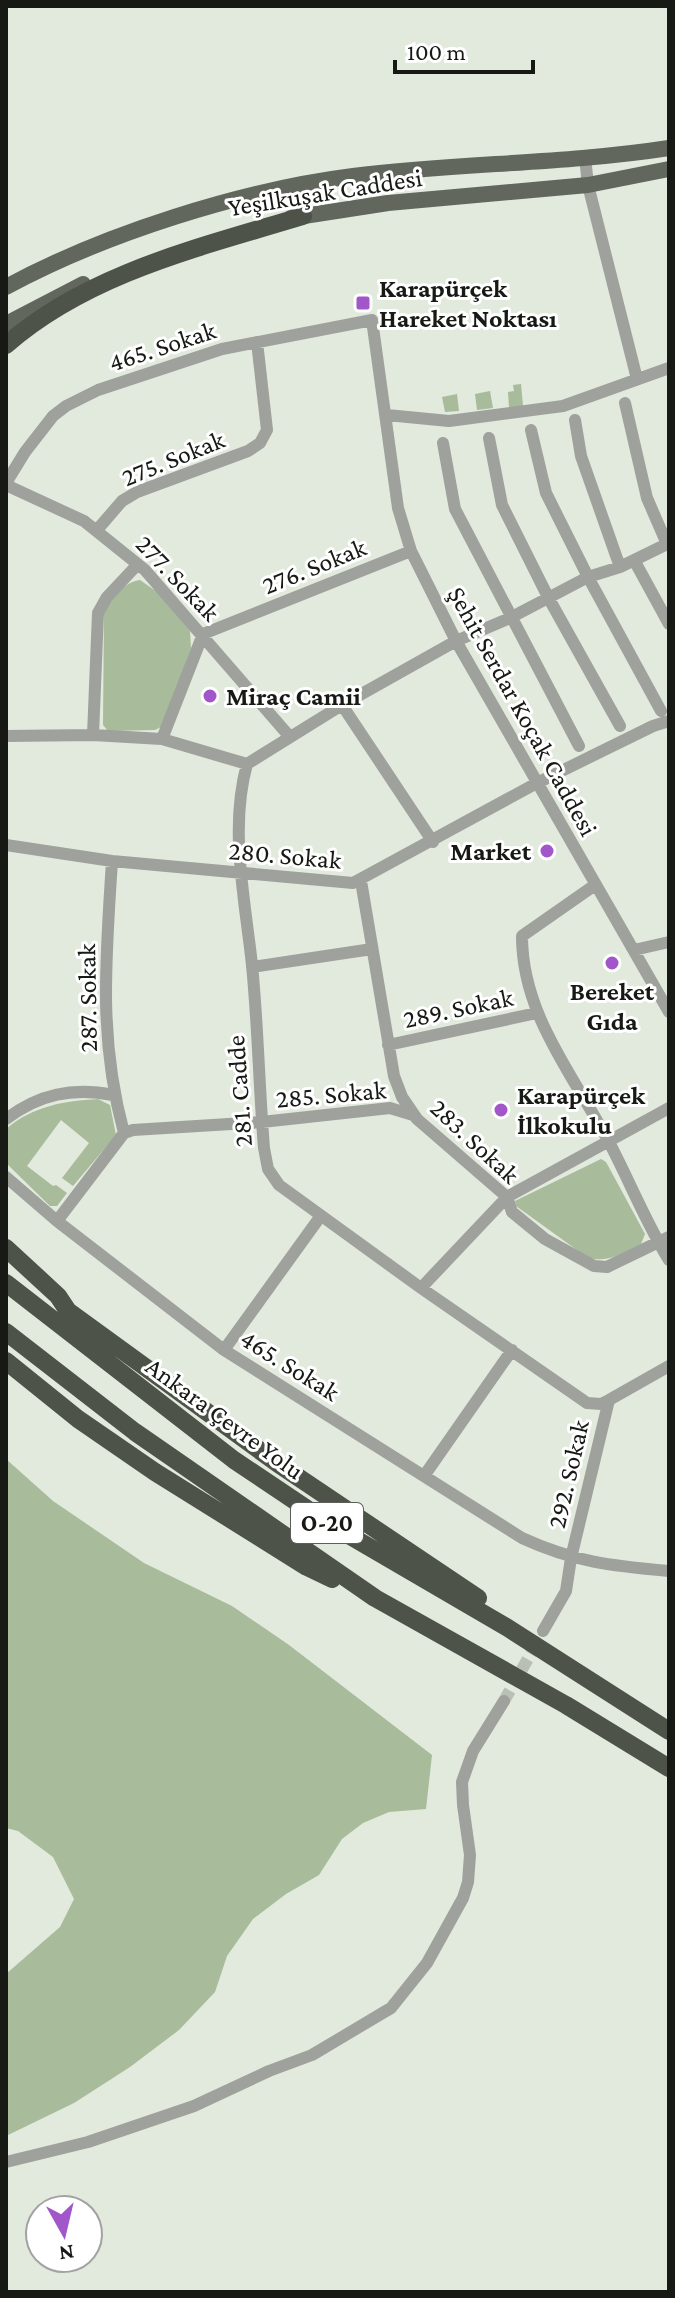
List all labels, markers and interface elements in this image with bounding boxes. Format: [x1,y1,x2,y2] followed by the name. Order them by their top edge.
[395,24,533,74] scale bar
[407,38,466,65] text: 100 m
[226,163,424,222] street label: Yeşilkuşak Caddesi
[379,274,557,333] place label: Karapürçek Hareket Noktası
[354,294,372,312] marker: Karapürçek Hareket Noktası
[105,315,220,377] street label: 465. Sokak
[118,425,229,492] street label: 275. Sokak
[130,530,226,627] street label: 277. Sokak
[258,532,371,600] street label: 276. Sokak
[442,581,603,841] street label: Şehit Serdar Koçak Caddesi
[226,682,361,711] place label: Miraç Camii
[201,687,219,705] marker: Miraç Camii
[227,836,343,875] street label: 280. Sokak
[450,837,532,866] place label: Market
[538,842,556,860] marker: Market
[72,943,103,1053] street label: 287. Sokak
[603,954,621,972] marker: Bereket Gıda
[570,977,655,1036] place label: Bereket Gıda
[401,983,516,1034] street label: 289. Sokak
[221,1034,258,1148] street label: 281. Cadde
[275,1075,388,1114] street label: 285. Sokak
[517,1081,646,1140] place label: Karapürçek İlkokulu
[424,1093,525,1190] street label: 283. Sokak
[492,1101,510,1119] marker: Karapürçek İlkokulu
[235,1324,345,1407] street label: 465. Sokak
[140,1351,309,1485] street label: Ankara Çevre Yolu
[542,1417,595,1531] street label: 292. Sokak
[291,1503,363,1543] road number: O-20
[24,2194,104,2274] north arrow
[58,2240,76,2267] text: N

